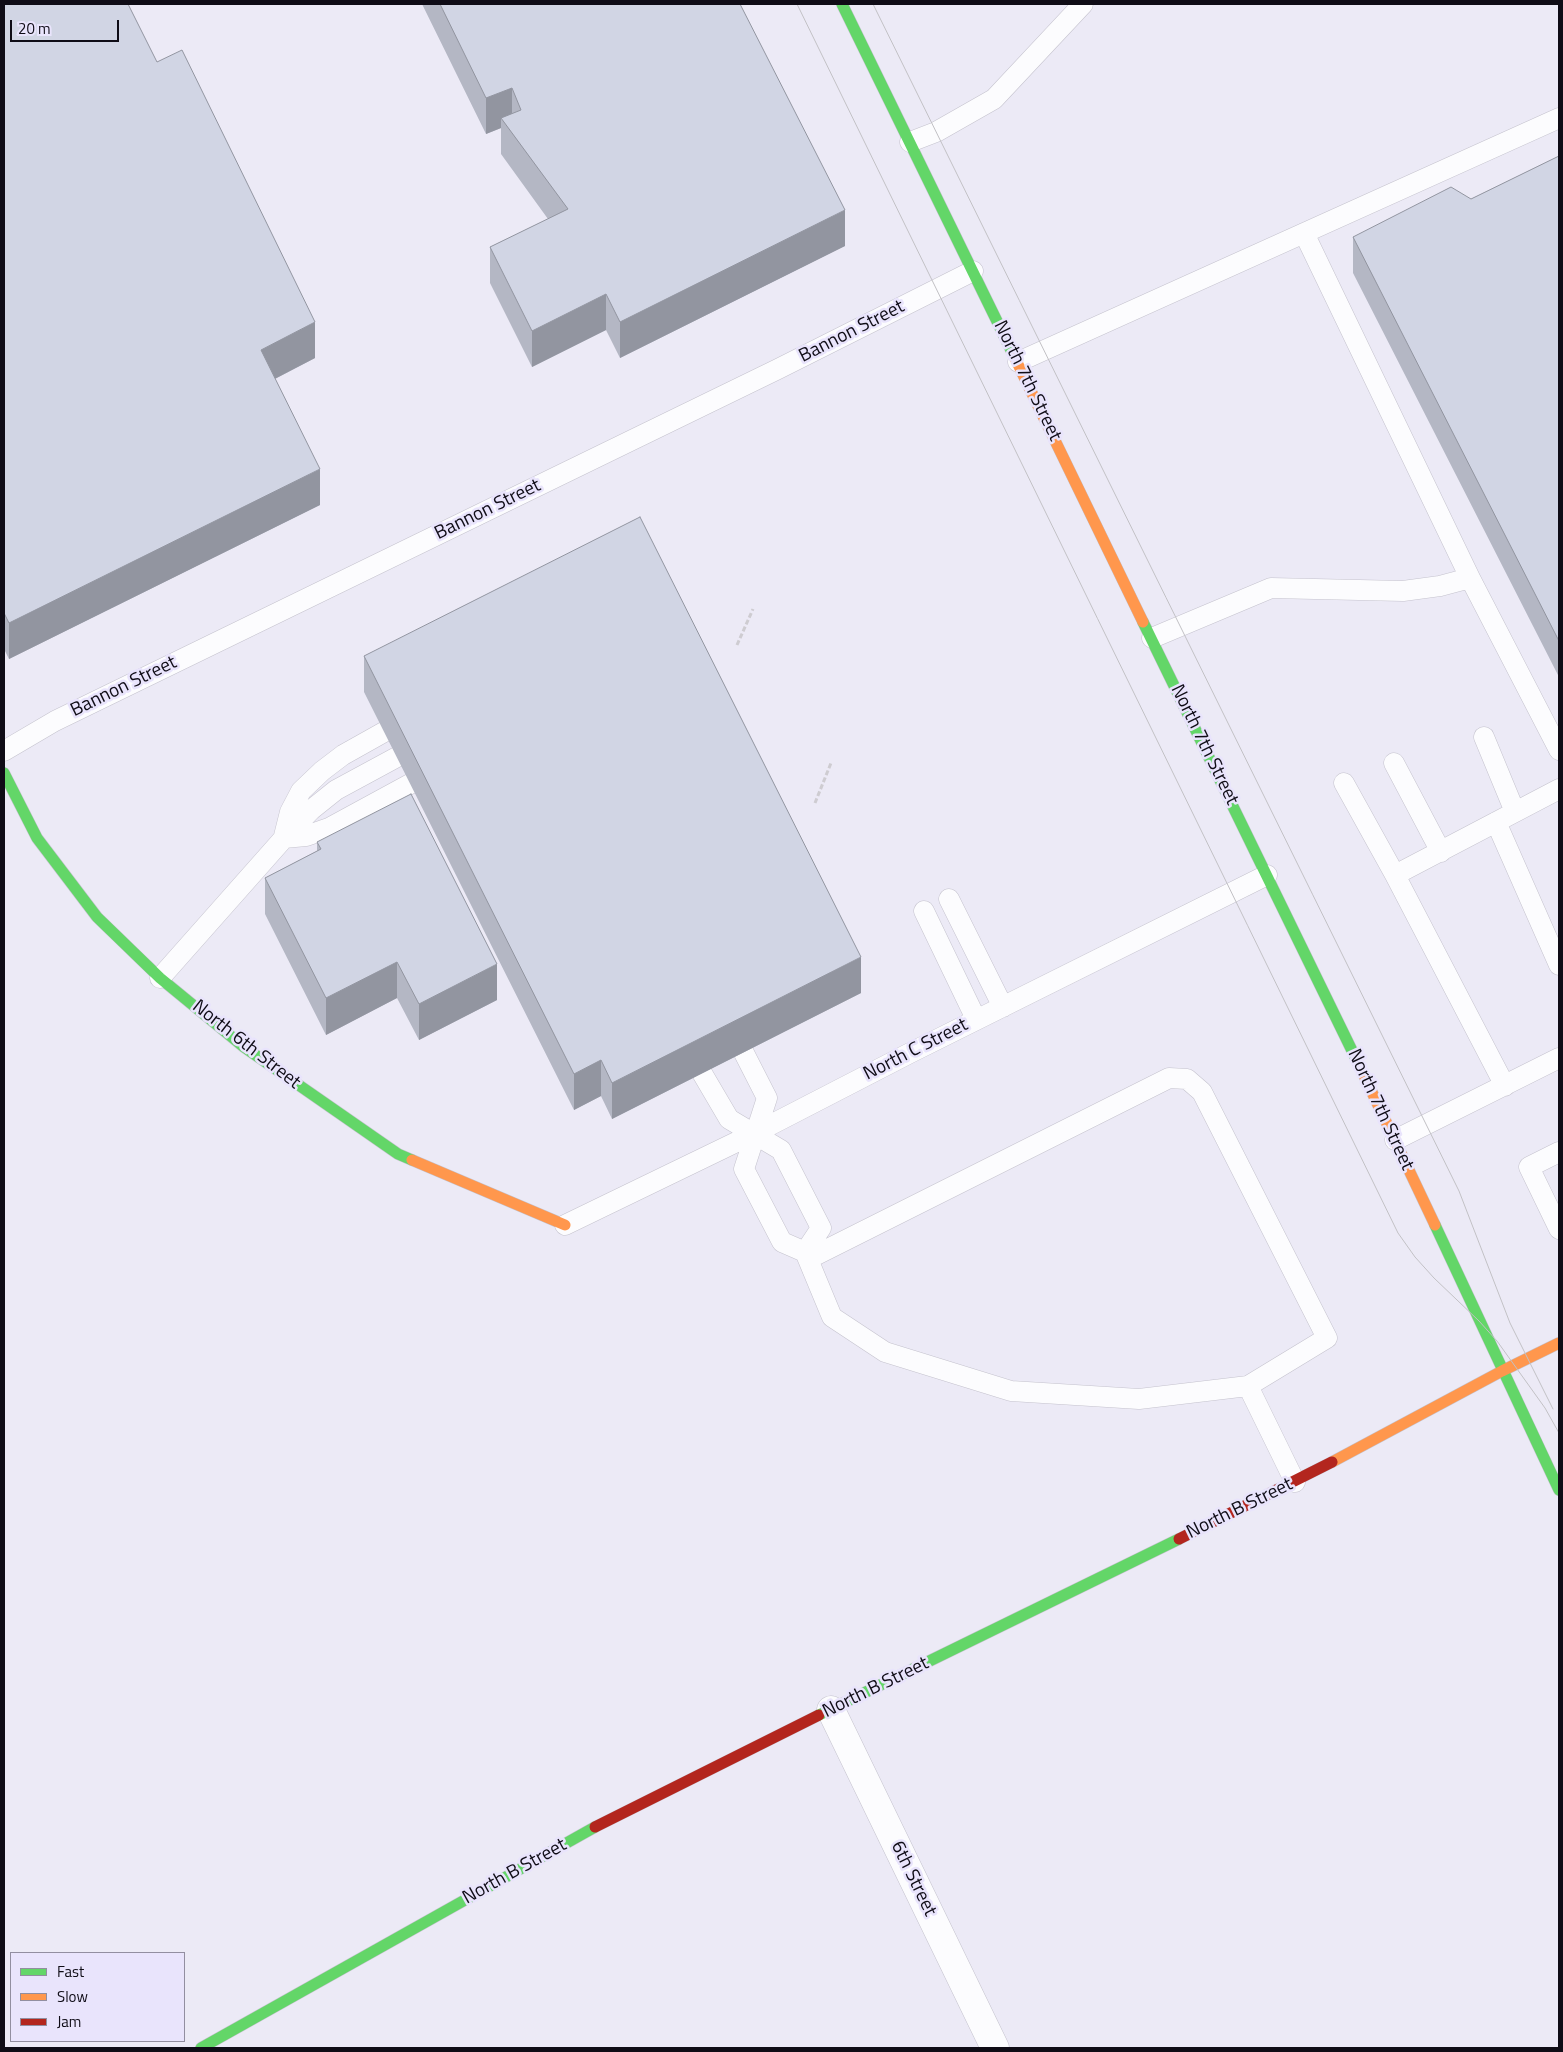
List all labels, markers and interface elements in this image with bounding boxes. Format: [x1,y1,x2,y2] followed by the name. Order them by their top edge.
[12,10,121,42] scale bar
[18,17,51,40] text: 20 m
[796,296,908,368] street label: Bannon Street
[988,317,1066,445] street label: North 7th Street
[431,475,545,545] street label: Bannon Street
[67,652,181,722] street label: Bannon Street
[1165,681,1243,809] street label: North 7th Street
[187,996,305,1094] street label: North 6th Street
[860,1014,972,1086] street label: North C Street
[1342,1046,1418,1174] street label: North 7th Street
[1183,1473,1297,1545] street label: North B Street
[819,1652,933,1724] street label: North B Street
[459,1834,571,1910] street label: North B Street
[885,1838,941,1920] street label: 6th Street
[10,1952,185,2042] legend
[57,1960,84,1983] text: Fast
[57,1985,88,2008] text: Slow
[57,2010,81,2033] text: Jam

